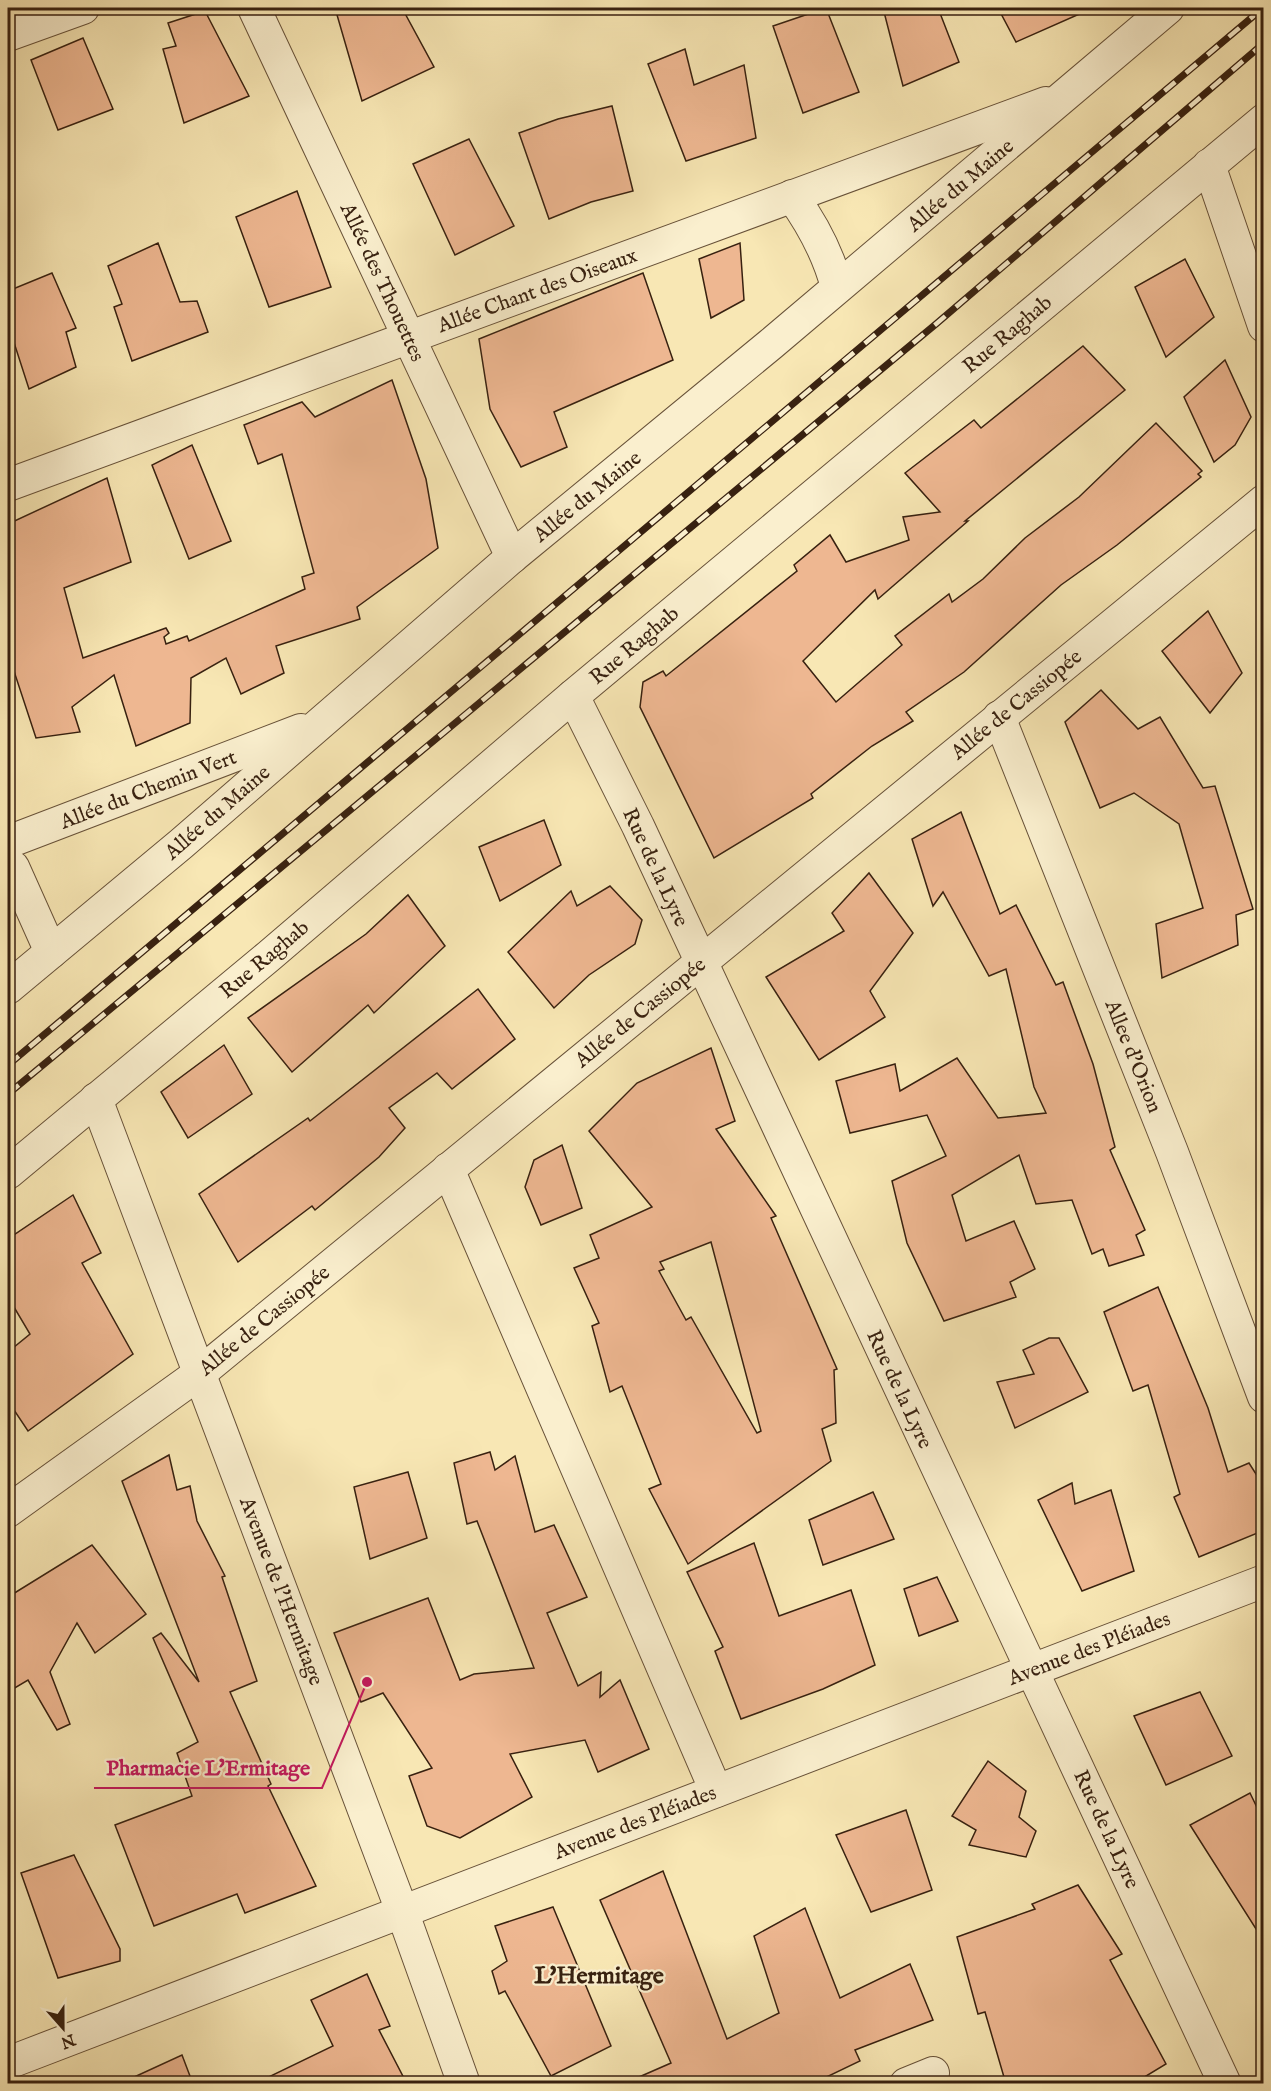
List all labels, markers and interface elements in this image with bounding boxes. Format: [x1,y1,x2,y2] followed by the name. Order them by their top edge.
[901,133,1020,239] street label: Allée du Maine
[333,198,430,366] street label: Allée des Thouettes
[433,243,641,340] street label: Allée Chant des Oiseaux
[958,290,1058,380] street label: Rue Raghab
[528,445,648,550] street label: Allée du Maine
[585,601,685,691] street label: Rue Raghab
[945,644,1088,767] street label: Allée de Cassiopée
[56,744,241,837] street label: Allée du Chemin Vert
[159,760,277,867] street label: Allée du Maine
[615,804,694,932] street label: Rue de la Lyre
[215,915,315,1005] street label: Rue Raghab
[569,952,712,1075] street label: Allée de Cassiopée
[1097,995,1168,1117] street label: Allee d'Orion
[193,1260,336,1383] street label: Allée de Cassiopée
[859,1326,938,1454] street label: Rue de la Lyre
[232,1492,329,1690] street label: Avenue de l'Hermitage
[1004,1606,1175,1693] street label: Avenue des Pléiades
[94,1748,322,1788] callout: Pharmacie L'Ermitage
[106,1755,310,1783] text: Pharmacie L'Ermitage
[1066,1766,1145,1894] street label: Rue de la Lyre
[550,1780,721,1867] street label: Avenue des Pléiades
[534,1961,664,1992] district label: L'Hermitage
[33,1998,93,2058] north arrow
[57,2028,79,2052] text: N

